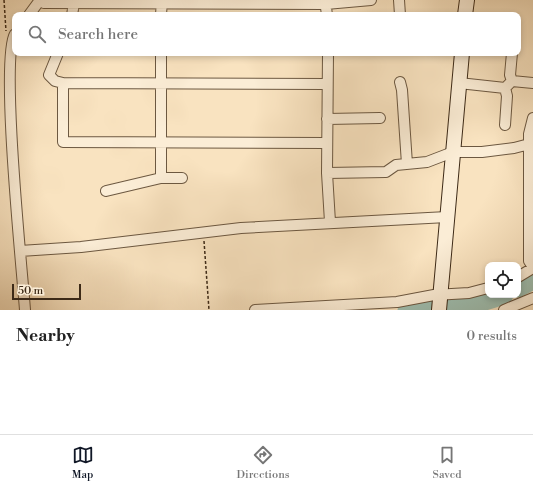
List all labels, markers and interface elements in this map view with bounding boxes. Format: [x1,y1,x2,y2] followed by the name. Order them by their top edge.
[12,12,521,56] search box
[26,23,48,45] icon: search
[58,25,138,44] text: Search here
[485,262,521,298] map controls
[485,262,521,298] button: locate
[12,282,81,301] scale bar
[18,284,43,298] text: 50 m
[16,325,75,347] text: Nearby
[466,328,517,344] text: 0 results
[72,444,94,482] tab: Map
[237,444,290,482] tab: Directions
[433,444,461,482] tab: Saved

